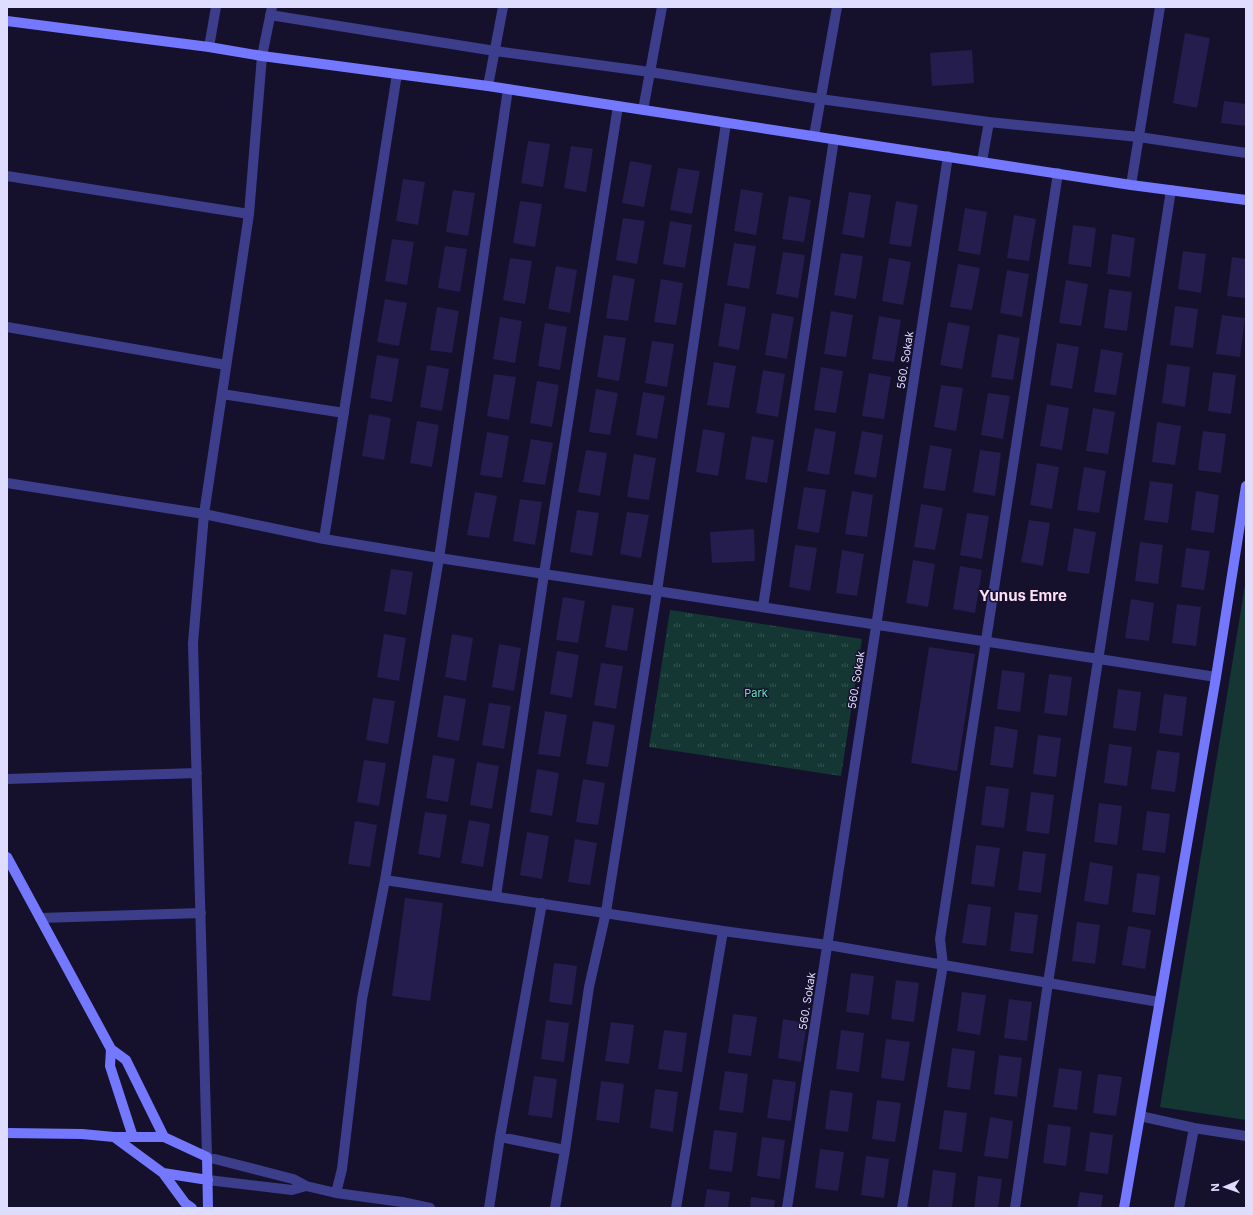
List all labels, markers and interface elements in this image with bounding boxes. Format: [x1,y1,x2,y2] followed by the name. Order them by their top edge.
[894,330,916,390] street label: 560. Sokak
[979,586,1067,605] district label: Yunus Emre
[845,650,867,710] street label: 560. Sokak
[744,686,768,700] park label: Park
[796,971,818,1031] street label: 560. Sokak
[1205,1167,1245,1207] north arrow
[1208,1183,1222,1192] text: N

